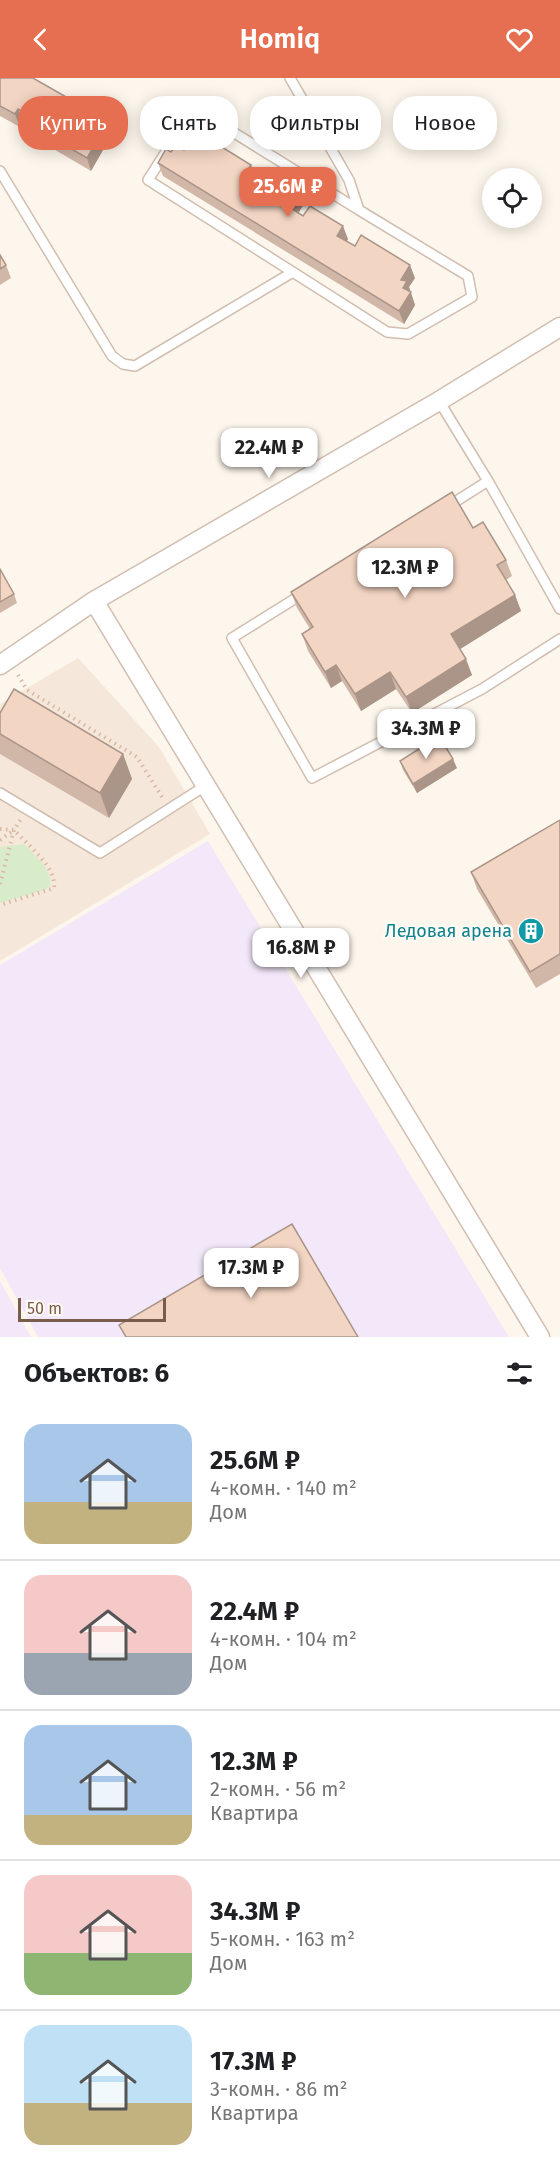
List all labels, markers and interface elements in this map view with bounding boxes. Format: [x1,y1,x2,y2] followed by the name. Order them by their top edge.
[24,23,57,56] icon: back
[240,23,320,55] text: Homiq
[503,23,536,56] icon: heart
[18,96,128,150] chip: Купить
[140,96,238,150] chip: Снять
[250,96,381,150] chip: Фильтры
[393,96,497,150] chip: Новое
[233,167,343,218] pin: 25.6M ₽
[482,168,542,228] map controls
[482,168,542,228] button: locate
[253,174,323,198] text: 25.6M ₽
[214,428,324,479] pin: 22.4M ₽
[235,435,303,459] text: 22.4M ₽
[350,548,460,599] pin: 12.3M ₽
[371,555,439,579] text: 12.3M ₽
[371,709,481,760] pin: 34.3M ₽
[391,716,461,740] text: 34.3M ₽
[516,916,546,946] building icon: Ледовая арена
[385,920,512,942] place label: Ледовая арена
[246,928,356,979] pin: 16.8M ₽
[266,935,336,959] text: 16.8M ₽
[196,1248,306,1299] pin: 17.3M ₽
[218,1255,284,1279] text: 17.3M ₽
[18,1295,166,1322] scale bar
[27,1299,62,1318] text: 50 m
[503,1357,536,1390] icon: filters
[24,1358,169,1389] text: Объектов: 6
[210,1445,300,1476] text: 25.6M ₽
[72,1448,144,1520] icon: home
[210,1476,357,1500] text: 4-комн. · 140 m²
[210,1500,247,1524] text: Дом
[210,1596,299,1627] text: 22.4M ₽
[72,1599,144,1671] icon: home
[210,1627,357,1651] text: 4-комн. · 104 m²
[210,1651,247,1675] text: Дом
[210,1746,298,1777] text: 12.3M ₽
[72,1749,144,1821] icon: home
[210,1777,346,1801] text: 2-комн. · 56 m²
[210,1801,299,1825] text: Квартира
[210,1896,300,1927] text: 34.3M ₽
[72,1899,144,1971] icon: home
[210,1927,355,1951] text: 5-комн. · 163 m²
[210,1951,247,1975] text: Дом
[210,2046,296,2077] text: 17.3M ₽
[72,2049,144,2121] icon: home
[210,2077,347,2101] text: 3-комн. · 86 m²
[210,2101,299,2125] text: Квартира

